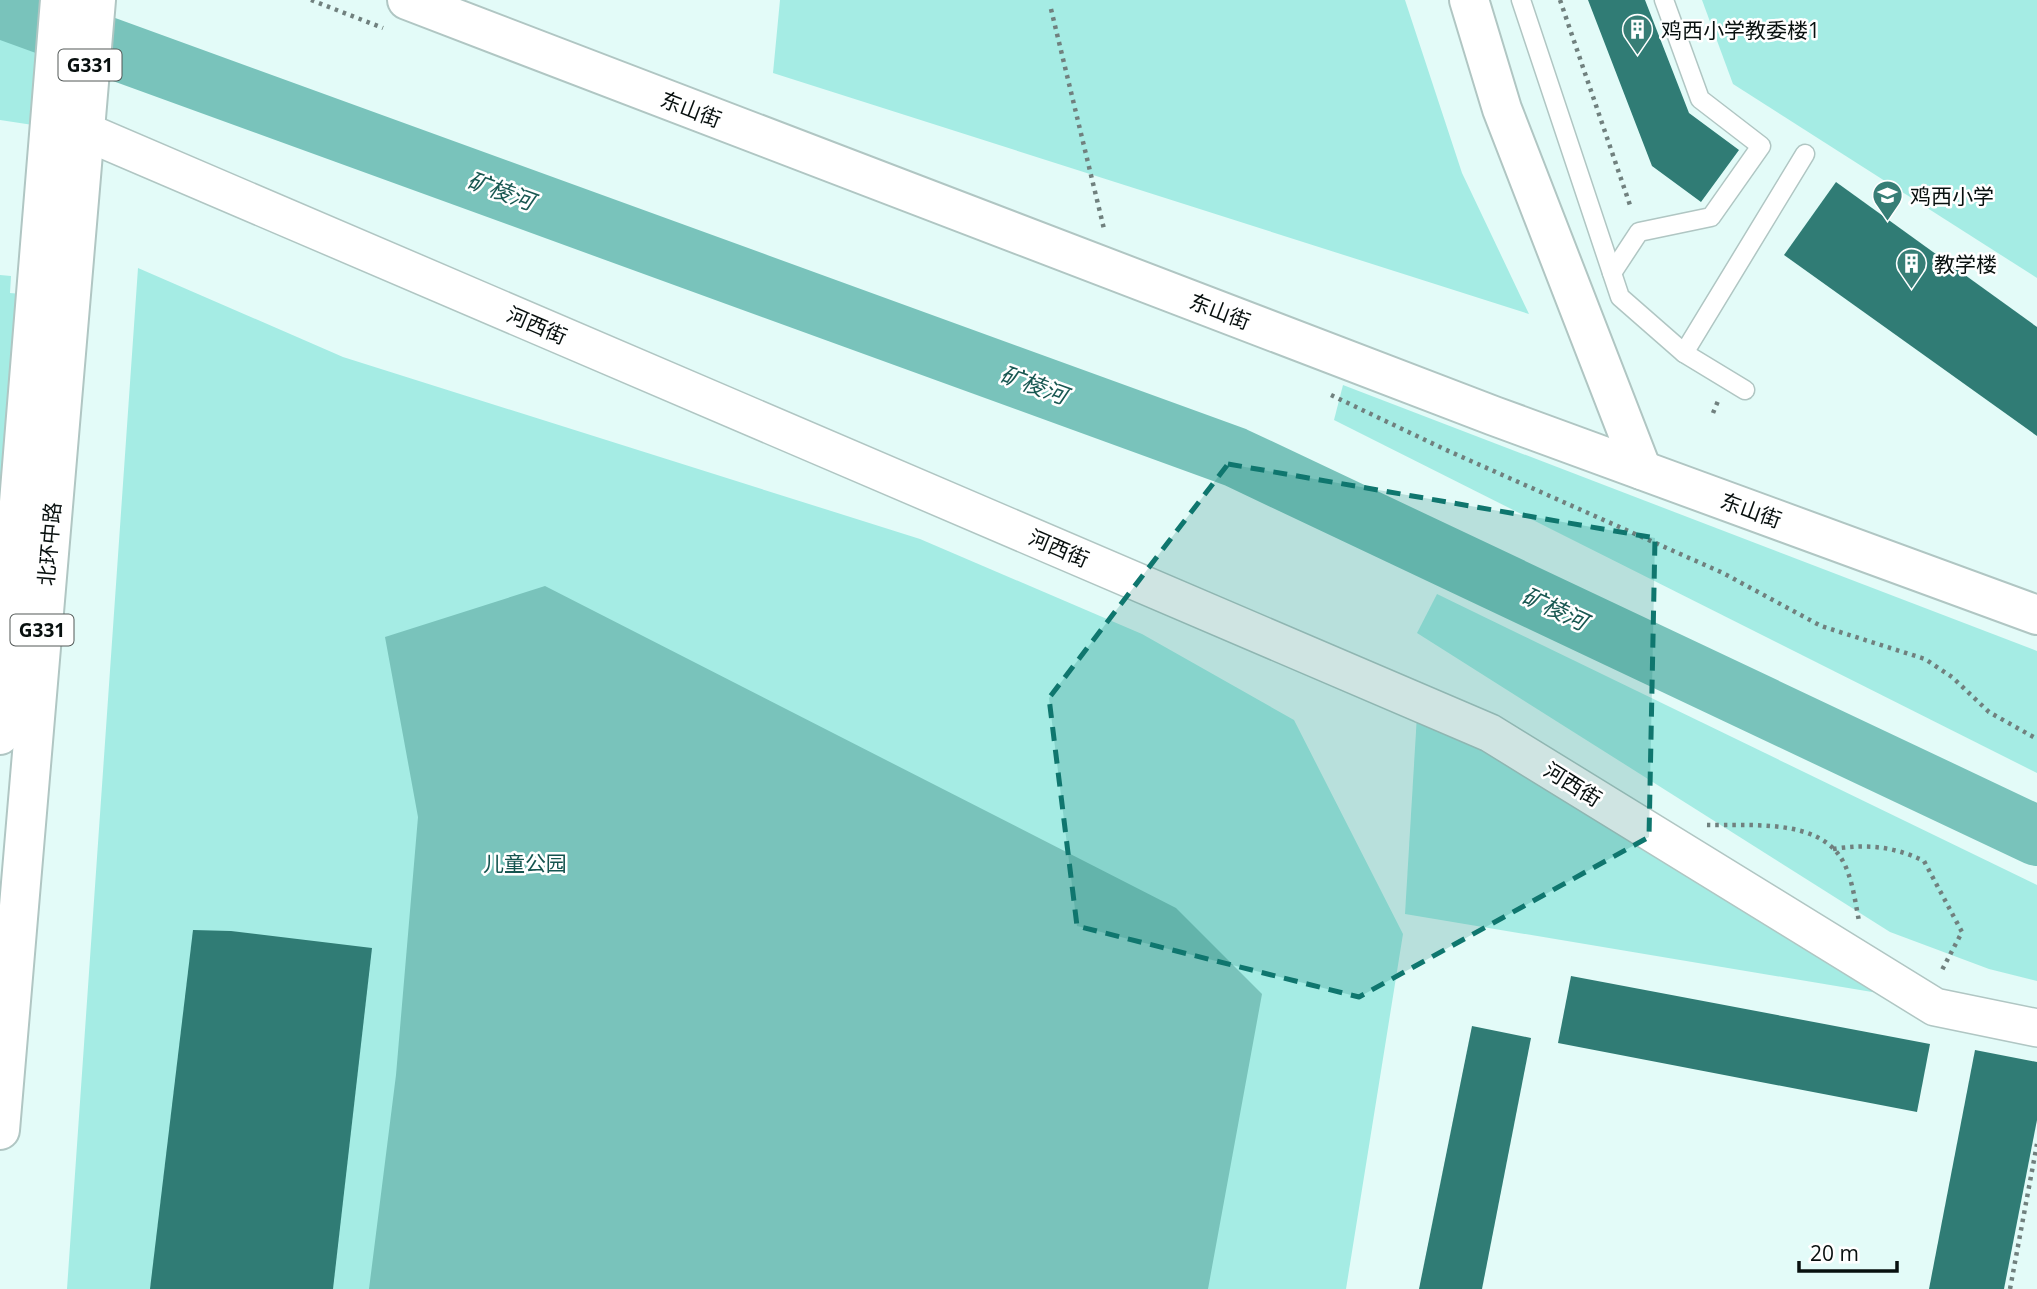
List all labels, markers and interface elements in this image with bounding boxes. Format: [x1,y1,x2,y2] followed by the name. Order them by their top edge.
[1621,13,1655,57] building icon: 鸡西小学教委楼1
[1661,16,1820,44] place label: 鸡西小学教委楼1
[58,50,122,80] road number: G331
[657,85,725,133] street label: 东山街
[463,163,543,218] water label: 矿棱河
[1870,179,1904,223] school or university icon: 鸡西小学
[1910,182,1994,210] place label: 鸡西小学
[1894,247,1928,291] building icon: 教学楼
[1934,250,1997,278] place label: 教学楼
[1186,287,1254,335] street label: 东山街
[503,300,571,350] street label: 河西街
[996,357,1076,412] water label: 矿棱河
[1717,486,1785,534] street label: 东山街
[31,501,67,587] street label: 北环中路
[1025,523,1093,573] street label: 河西街
[1517,579,1597,639] water label: 矿棱河
[10,614,74,646] road number: G331
[1539,755,1607,813] street label: 河西街
[483,849,567,877] park label: 儿童公园
[1799,1230,1897,1274] scale bar
[1810,1239,1859,1267] text: 20 m

